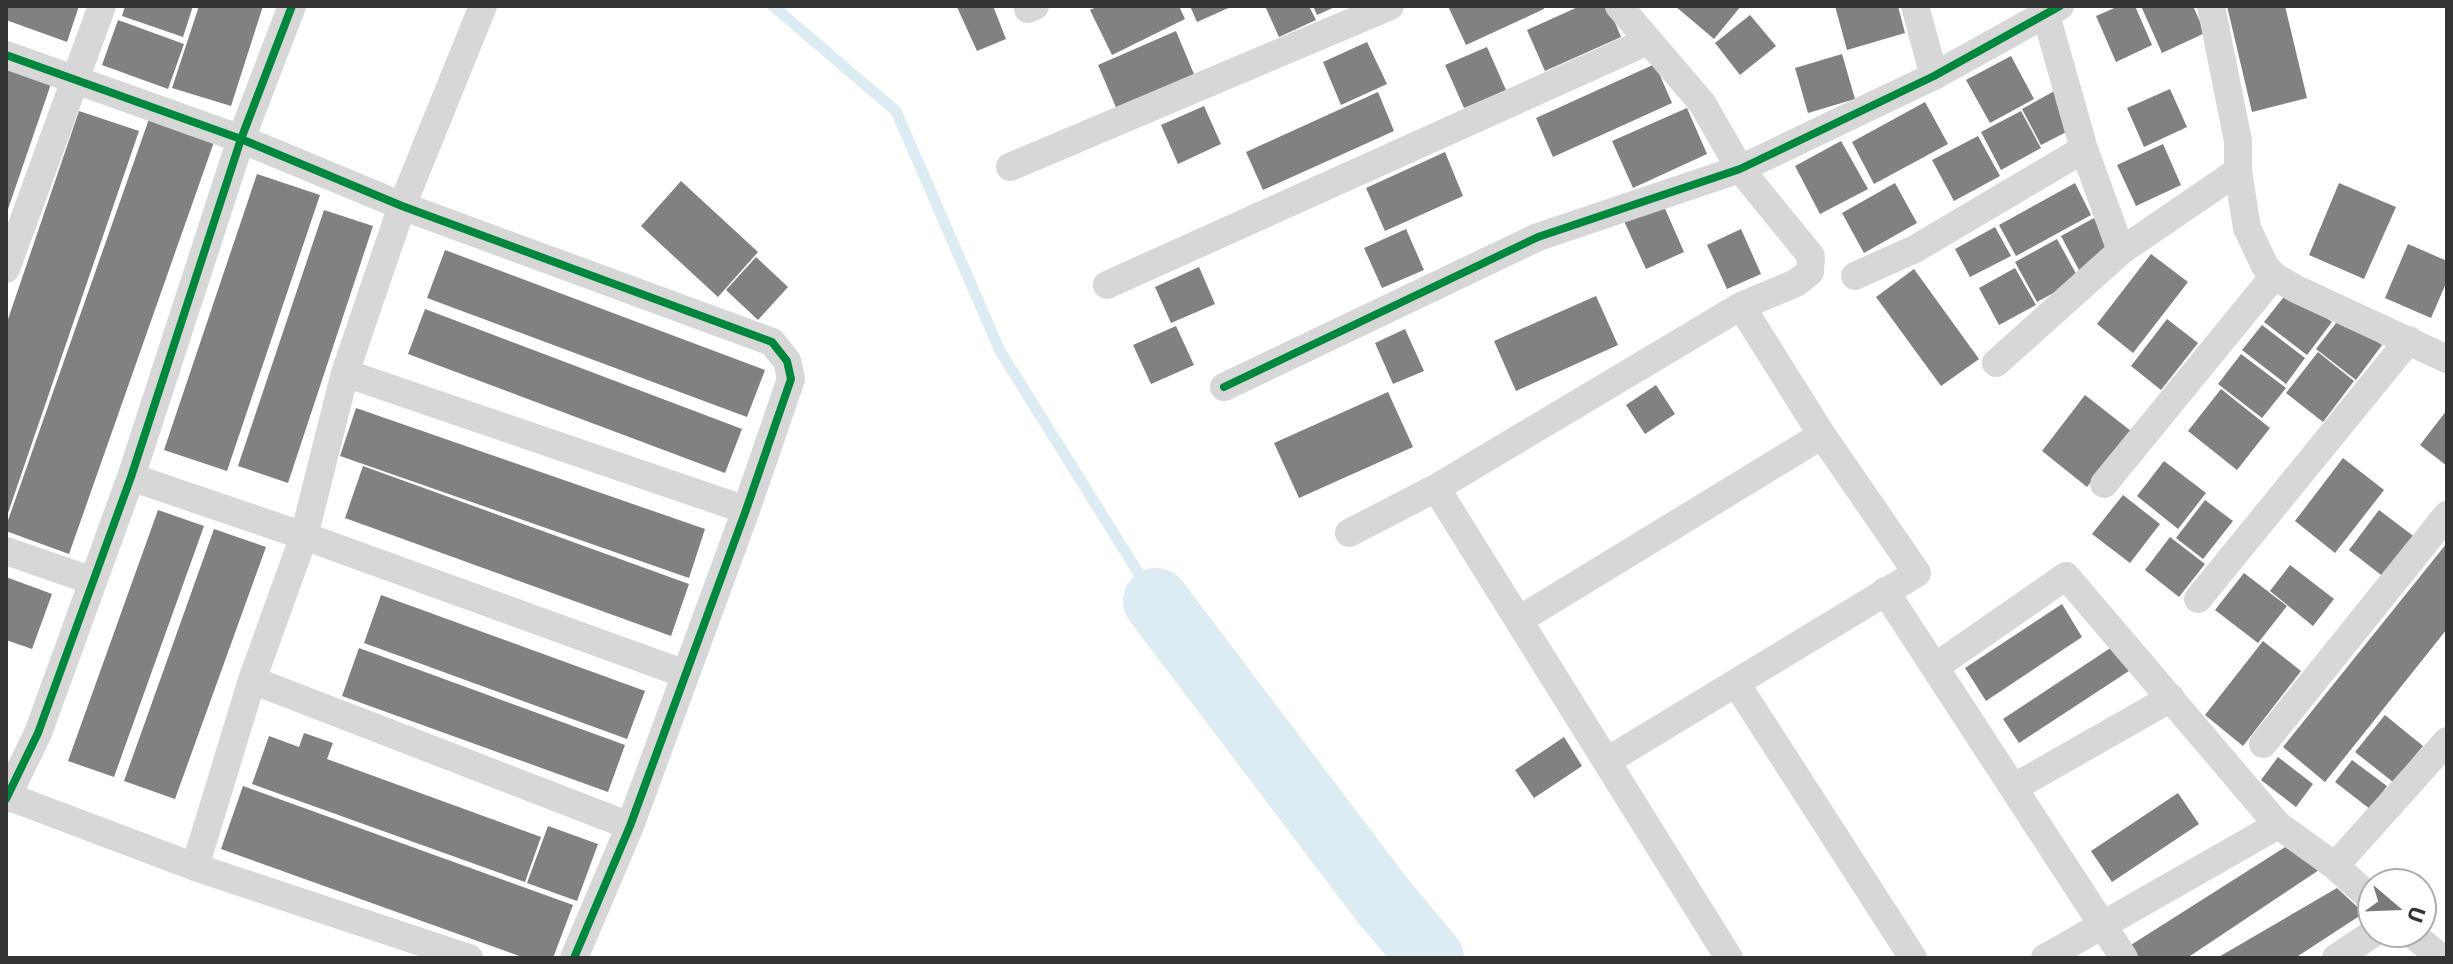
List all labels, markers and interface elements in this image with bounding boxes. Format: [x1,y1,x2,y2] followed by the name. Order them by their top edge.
[2357,868,2437,948] north arrow
[2403,904,2433,927] text: U

